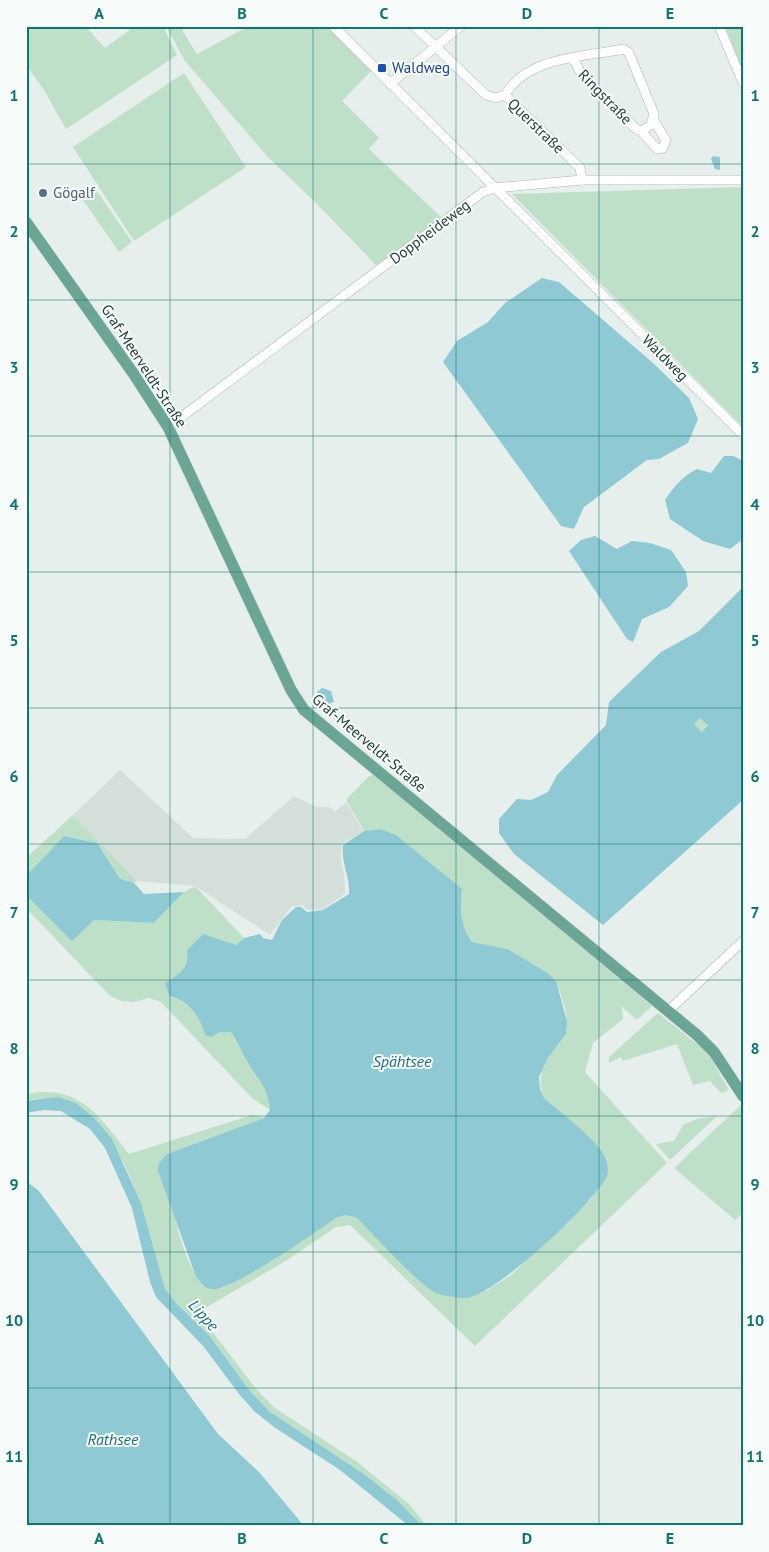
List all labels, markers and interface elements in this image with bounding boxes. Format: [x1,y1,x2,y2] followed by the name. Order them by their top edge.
[94,3,104,23] text: A
[237,3,247,23] text: B
[380,3,389,23] text: C
[522,3,532,23] text: D
[666,3,674,23] text: E
[392,58,450,77] place label: Waldweg
[376,62,388,74] marker: Waldweg
[574,65,636,128] street label: Ringstraße
[9,85,19,105] text: 1
[750,85,760,105] text: 1
[504,94,569,157] street label: Querstraße
[53,183,96,202] place label: Gögalf
[37,187,49,199] marker: Gögalf
[386,195,474,268] street label: Doppheideweg
[9,221,19,241] text: 2
[750,221,760,241] text: 2
[97,301,191,431] street label: Graf-Meerveldt-Straße
[638,330,693,385] street label: Waldweg
[9,357,19,377] text: 3
[750,357,760,377] text: 3
[9,494,19,514] text: 4
[750,494,760,514] text: 4
[9,630,19,650] text: 5
[750,630,760,650] text: 5
[308,689,430,796] street label: Graf-Meerveldt-Straße
[9,766,19,786] text: 6
[750,766,760,786] text: 6
[9,902,19,922] text: 7
[750,902,760,922] text: 7
[9,1038,19,1058] text: 8
[750,1038,760,1058] text: 8
[373,1051,432,1071] water label: Spähtsee
[9,1174,19,1194] text: 9
[750,1174,760,1194] text: 9
[185,1295,224,1335] water label: Lippe
[5,1310,23,1330] text: 10
[746,1310,764,1330] text: 10
[88,1429,139,1449] water label: Rathsee
[5,1446,23,1466] text: 11
[746,1446,764,1466] text: 11
[94,1528,104,1548] text: A
[237,1528,247,1548] text: B
[380,1528,389,1548] text: C
[522,1528,532,1548] text: D
[666,1528,674,1548] text: E

